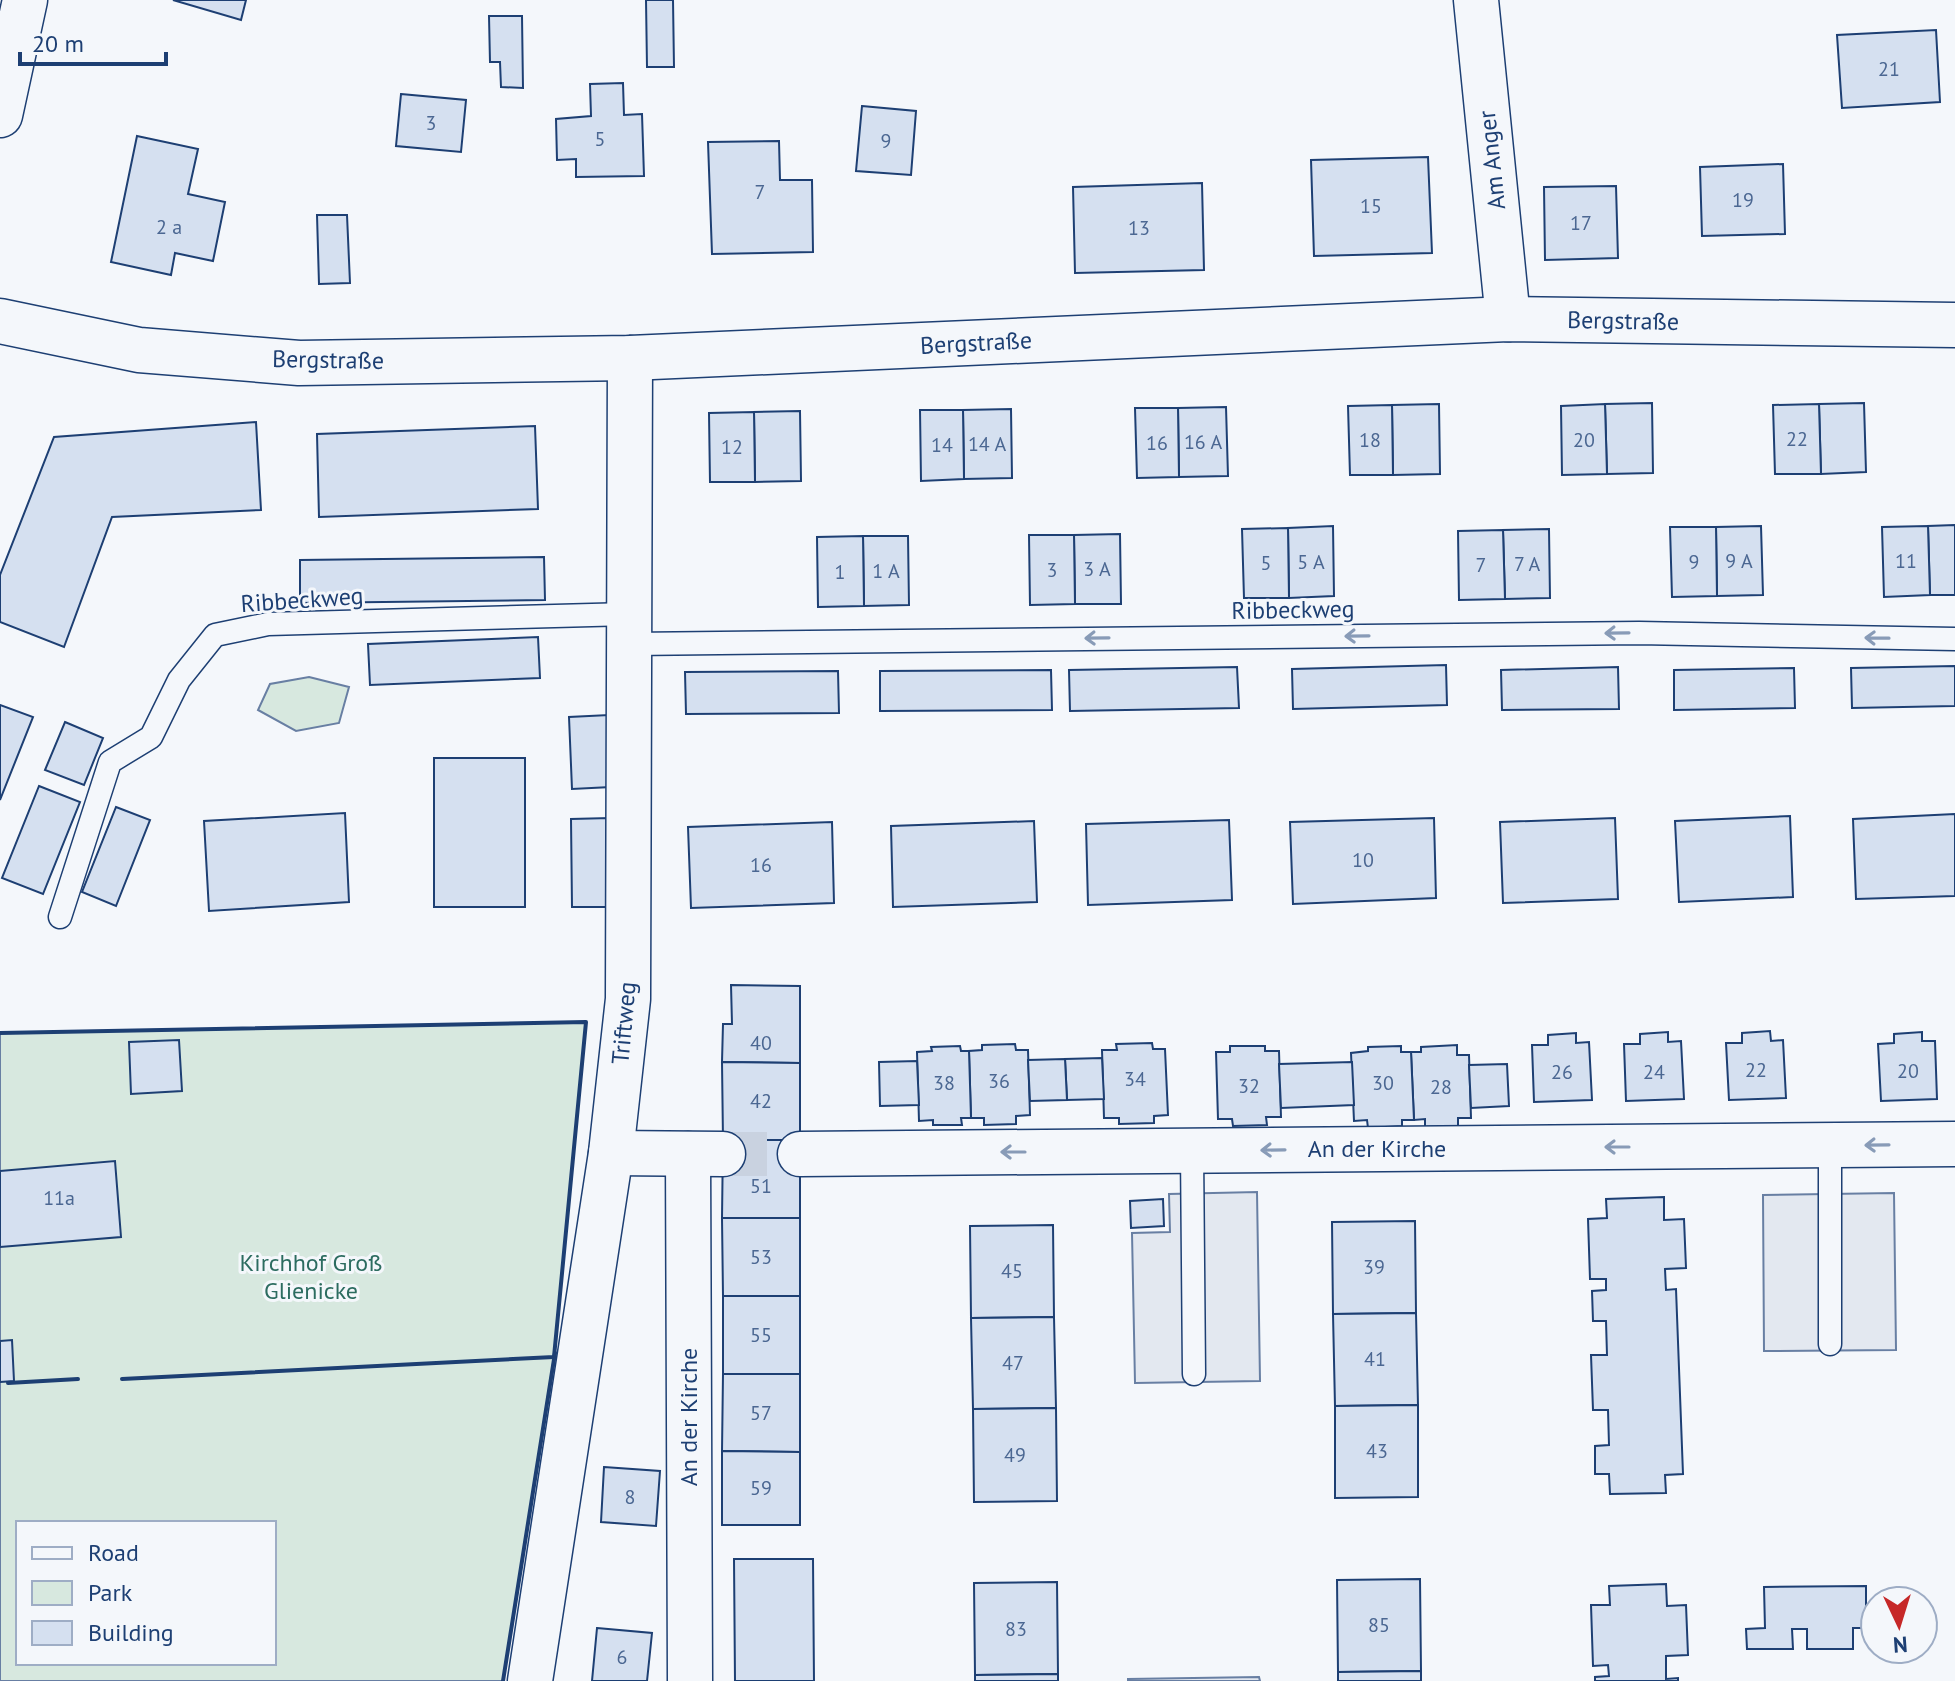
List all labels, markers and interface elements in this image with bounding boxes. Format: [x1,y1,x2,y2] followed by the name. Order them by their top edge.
[20,16,166,66] scale bar
[32,28,84,59] text: 20 m
[1878,56,1900,82] house number: 21
[1471,109,1512,211] street label: Am Anger
[426,110,436,136] house number: 3
[595,126,605,152] house number: 5
[881,128,891,154] house number: 9
[755,179,765,205] house number: 7
[1732,187,1754,213] house number: 19
[1360,193,1382,219] house number: 15
[1570,210,1592,236] house number: 17
[156,214,182,240] house number: 2 a
[1128,215,1150,241] house number: 13
[1567,304,1679,337] street label: Bergstraße
[919,324,1033,361] street label: Bergstraße
[272,343,384,376] street label: Bergstraße
[1786,426,1808,452] house number: 22
[1359,427,1381,453] house number: 18
[1573,427,1595,453] house number: 20
[1184,429,1222,455] house number: 16 A
[1146,430,1168,456] house number: 16
[968,431,1006,457] house number: 14 A
[931,432,953,458] house number: 14
[721,434,743,460] house number: 12
[1725,548,1753,574] house number: 9 A
[1895,548,1917,574] house number: 11
[1297,549,1325,575] house number: 5 A
[1689,549,1699,575] house number: 9
[1261,550,1271,576] house number: 5
[1514,551,1540,577] house number: 7 A
[1476,552,1486,578] house number: 7
[1083,556,1111,582] house number: 3 A
[1047,557,1057,583] house number: 3
[872,558,900,584] house number: 1 A
[835,559,845,585] house number: 1
[239,580,364,619] street label: Ribbeckweg
[1231,593,1355,626] street label: Ribbeckweg
[1604,625,1631,641] one-way arrow
[1344,628,1371,644] one-way arrow
[1864,630,1891,646] one-way arrow
[1084,631,1111,646] one-way arrow
[1352,847,1374,873] house number: 10
[750,852,772,878] house number: 16
[604,980,643,1066] street label: Triftweg
[750,1030,772,1056] house number: 40
[1745,1057,1767,1083] house number: 22
[1897,1058,1919,1084] house number: 20
[1551,1059,1573,1085] house number: 26
[1643,1059,1665,1085] house number: 24
[1124,1066,1146,1092] house number: 34
[988,1068,1010,1094] house number: 36
[933,1070,955,1096] house number: 38
[1372,1070,1394,1096] house number: 30
[1238,1073,1260,1099] house number: 32
[1430,1074,1452,1100] house number: 28
[750,1088,772,1114] house number: 42
[1308,1133,1446,1164] street label: An der Kirche
[1864,1137,1891,1153] one-way arrow
[1604,1139,1631,1155] one-way arrow
[1260,1142,1287,1157] one-way arrow
[1000,1144,1027,1160] one-way arrow
[750,1173,772,1199] house number: 51
[43,1185,75,1211] house number: 11a
[750,1244,772,1270] house number: 53
[240,1247,382,1306] park label: Kirchhof Groß Glienicke
[1363,1254,1385,1280] house number: 39
[1001,1258,1023,1284] house number: 45
[750,1322,772,1348] house number: 55
[1364,1346,1386,1372] house number: 41
[673,1348,704,1486] street label: An der Kirche
[1002,1350,1024,1376] house number: 47
[750,1400,772,1426] house number: 57
[1366,1438,1388,1464] house number: 43
[1004,1442,1026,1468] house number: 49
[750,1475,772,1501] house number: 59
[625,1484,635,1510] house number: 8
[16,1521,276,1665] legend
[88,1537,139,1568] text: Road
[88,1577,133,1608] text: Park
[1859,1585,1939,1665] north arrow
[1368,1612,1390,1638] house number: 85
[1005,1616,1027,1642] house number: 83
[88,1617,174,1648] text: Building
[1892,1630,1909,1659] text: N
[617,1644,627,1670] house number: 6

